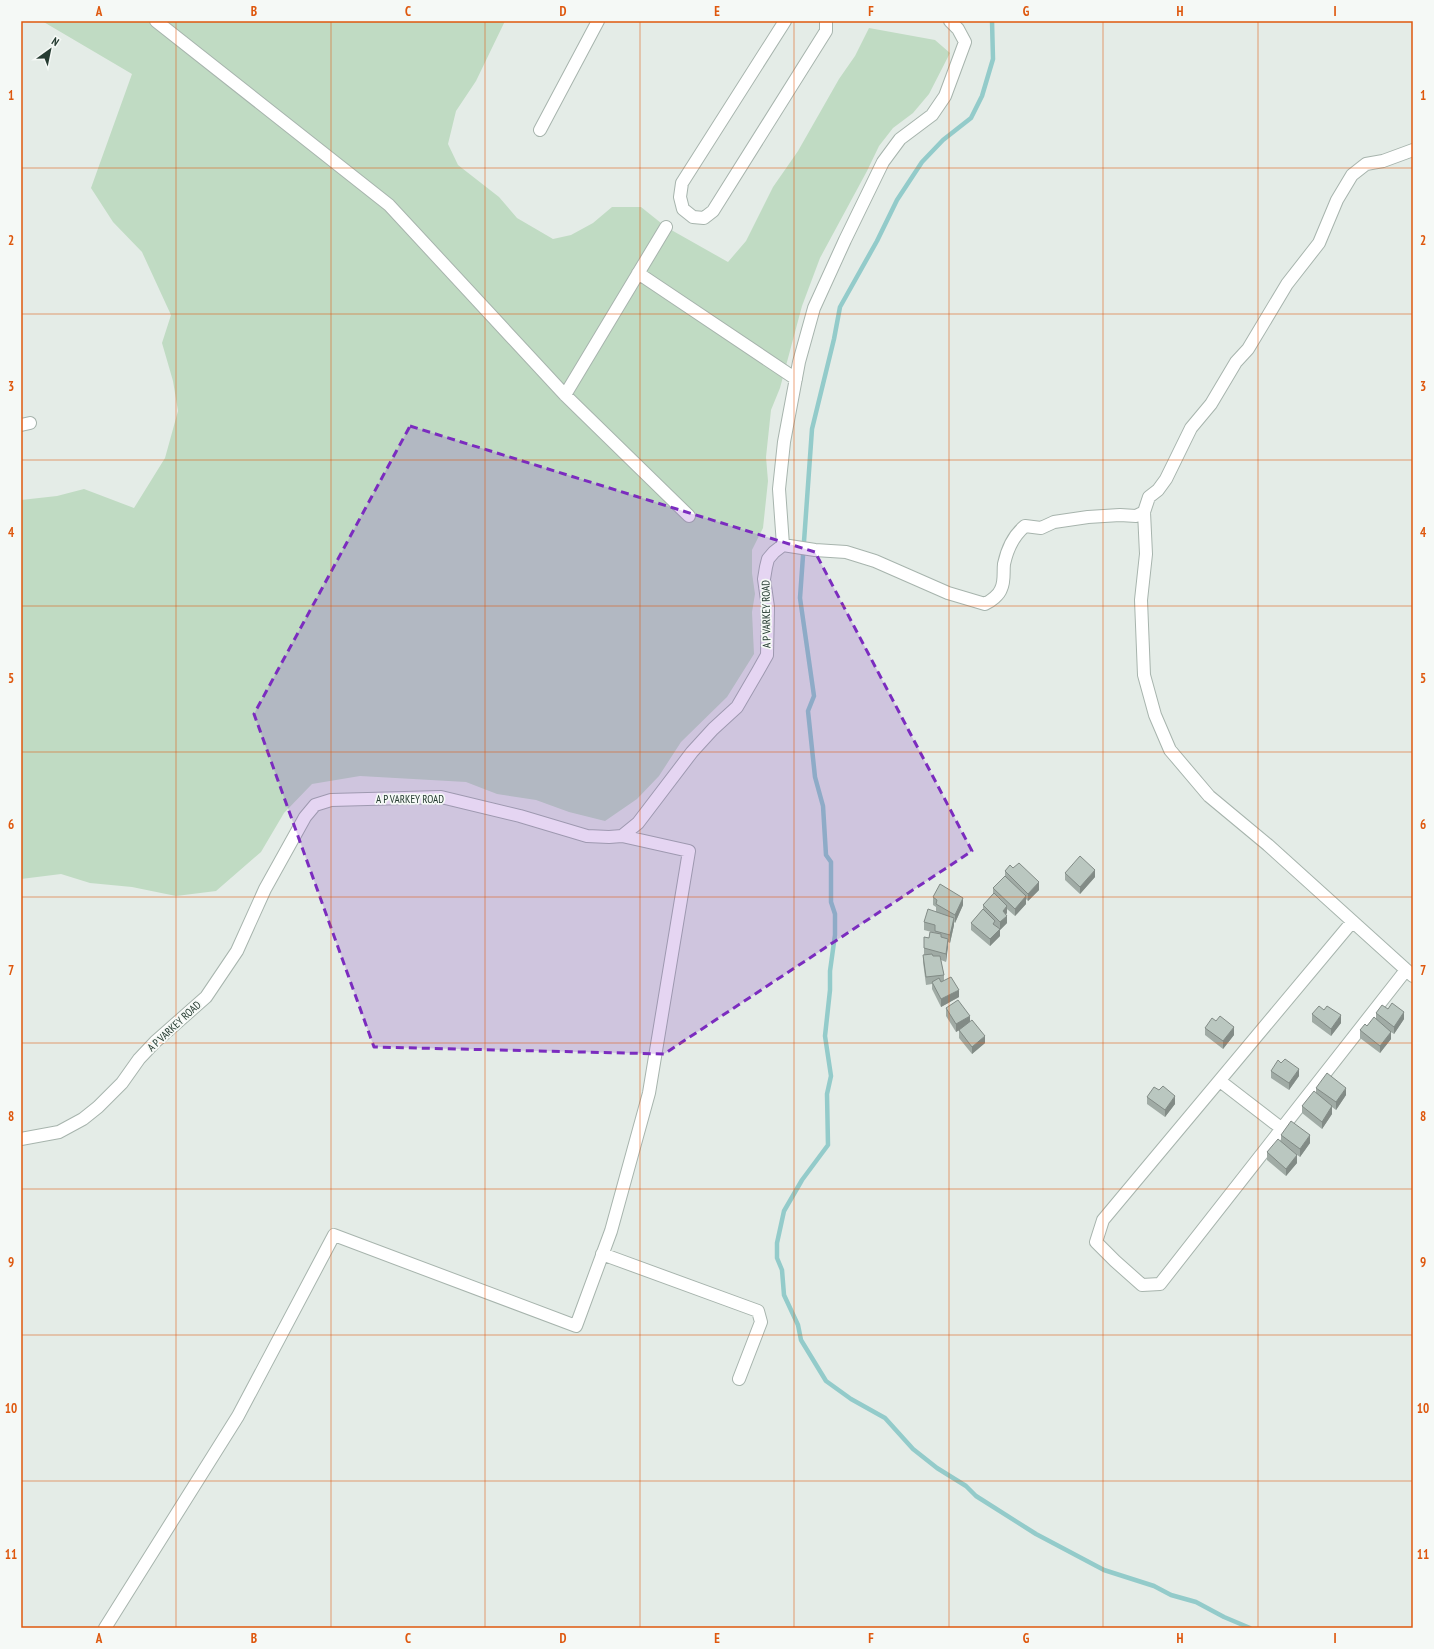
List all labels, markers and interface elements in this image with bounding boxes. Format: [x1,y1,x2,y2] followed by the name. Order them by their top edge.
[95,3,103,20] text: A
[251,3,257,20] text: B
[405,3,411,20] text: C
[560,3,567,20] text: D
[714,3,720,20] text: E
[868,3,874,20] text: F
[1023,3,1030,20] text: G
[1177,3,1184,20] text: H
[1333,3,1337,20] text: I
[30,30,70,70] north arrow
[49,34,62,49] text: N
[8,87,14,104] text: 1
[1420,87,1426,104] text: 1
[8,232,14,249] text: 2
[1420,232,1426,249] text: 2
[8,378,14,395] text: 3
[1420,378,1426,395] text: 3
[8,524,15,541] text: 4
[1420,524,1427,541] text: 4
[758,580,774,648] street label: A P VARKEY ROAD
[8,670,14,687] text: 5
[1420,670,1426,687] text: 5
[376,792,444,806] street label: A P VARKEY ROAD
[8,816,14,833] text: 6
[1420,816,1426,833] text: 6
[8,962,14,979] text: 7
[1420,962,1426,979] text: 7
[144,998,204,1054] street label: A P VARKEY ROAD
[8,1108,14,1125] text: 8
[1420,1108,1426,1125] text: 8
[8,1254,14,1271] text: 9
[1420,1254,1426,1271] text: 9
[5,1400,17,1417] text: 10
[1417,1400,1429,1417] text: 10
[5,1546,17,1563] text: 11
[1417,1546,1429,1563] text: 11
[95,1630,103,1647] text: A
[251,1630,257,1647] text: B
[405,1630,411,1647] text: C
[560,1630,567,1647] text: D
[714,1630,720,1647] text: E
[868,1630,874,1647] text: F
[1023,1630,1030,1647] text: G
[1177,1630,1184,1647] text: H
[1333,1630,1337,1647] text: I

